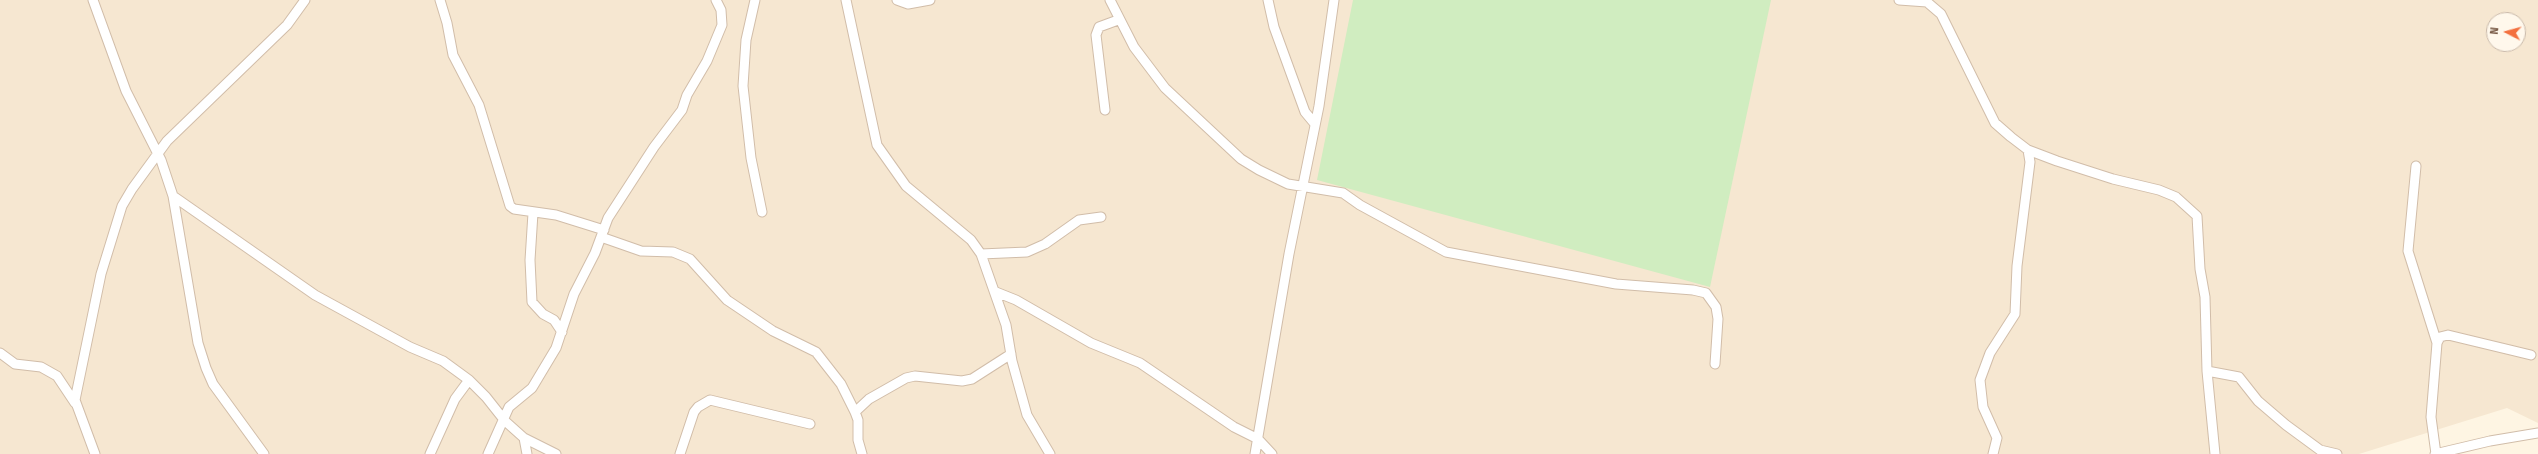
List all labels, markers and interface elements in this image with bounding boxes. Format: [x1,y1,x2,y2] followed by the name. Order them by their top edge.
[2486,12,2526,52] north arrow
[2488,26,2501,35] text: N

